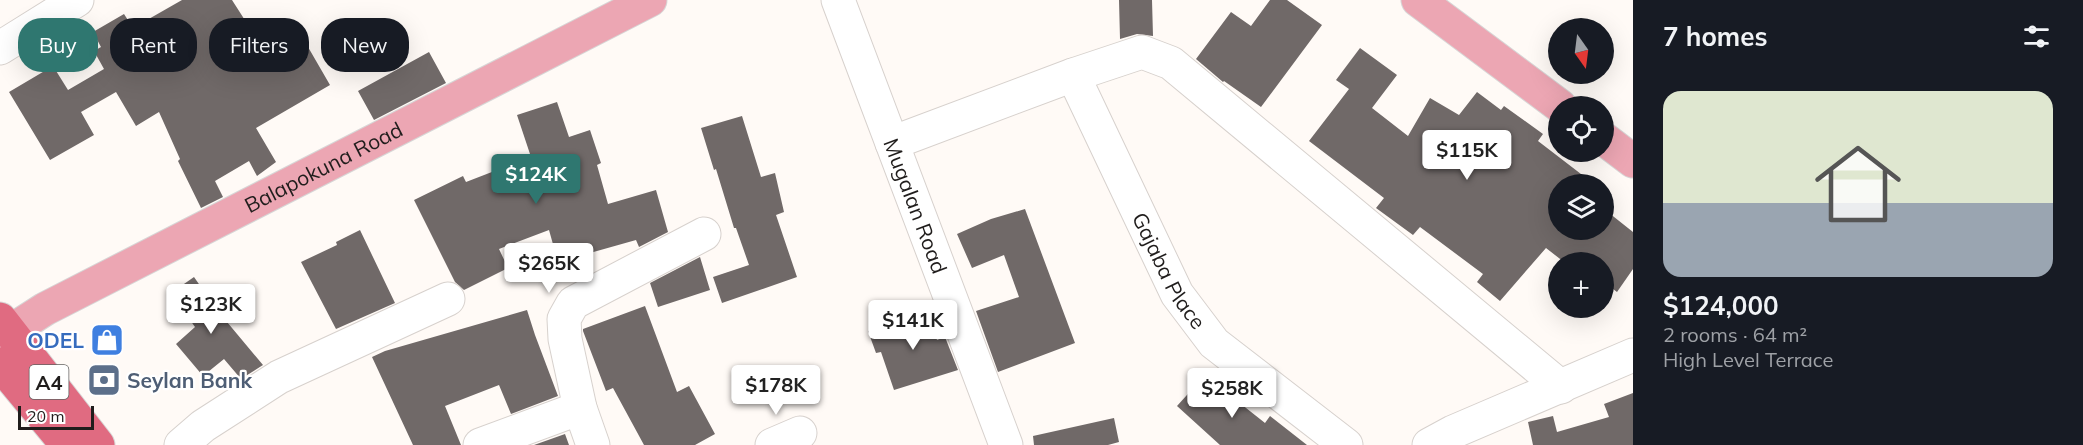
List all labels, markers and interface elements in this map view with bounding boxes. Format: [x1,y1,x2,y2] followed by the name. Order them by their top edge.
[18,18,98,72] chip: Buy
[110,18,197,72] chip: Rent
[209,18,309,72] chip: Filters
[321,18,409,72] chip: New
[1548,18,1614,84] north arrow
[1548,18,1614,318] map controls
[1663,20,1767,53] text: 7 homes
[2020,20,2053,53] icon: filters
[1548,96,1614,162] button: locate
[240,116,407,218] street label: Balapokuna Road
[1425,130,1509,181] pin: $115K
[1804,130,1912,238] icon: home
[878,135,953,277] street label: Mugalan Road
[1436,137,1498,162] text: $115K
[494,154,578,205] pin: $124K
[505,161,567,186] text: $124K
[1548,174,1614,240] button: layers
[1127,208,1212,334] street label: Gajaba Place
[507,243,591,294] pin: $265K
[518,250,580,275] text: $265K
[1548,252,1614,318] button: +
[169,284,253,335] pin: $123K
[1663,289,1779,322] text: $124,000
[180,291,242,316] text: $123K
[871,300,955,351] pin: $141K
[882,307,944,332] text: $141K
[89,322,125,358] shop icon: ODEL
[1663,322,1807,347] text: 2 rooms · 64 m²
[27,327,84,353] place label: ODEL
[1663,347,1833,372] text: High Level Terrace
[86,362,122,398] bank icon: Seylan Bank
[29,365,68,399] road number: A4
[734,365,818,416] pin: $178K
[127,367,252,393] place label: Seylan Bank
[1190,368,1274,419] pin: $258K
[745,372,807,397] text: $178K
[1201,375,1263,400] text: $258K
[18,403,94,430] scale bar
[27,406,64,426] text: 20 m

